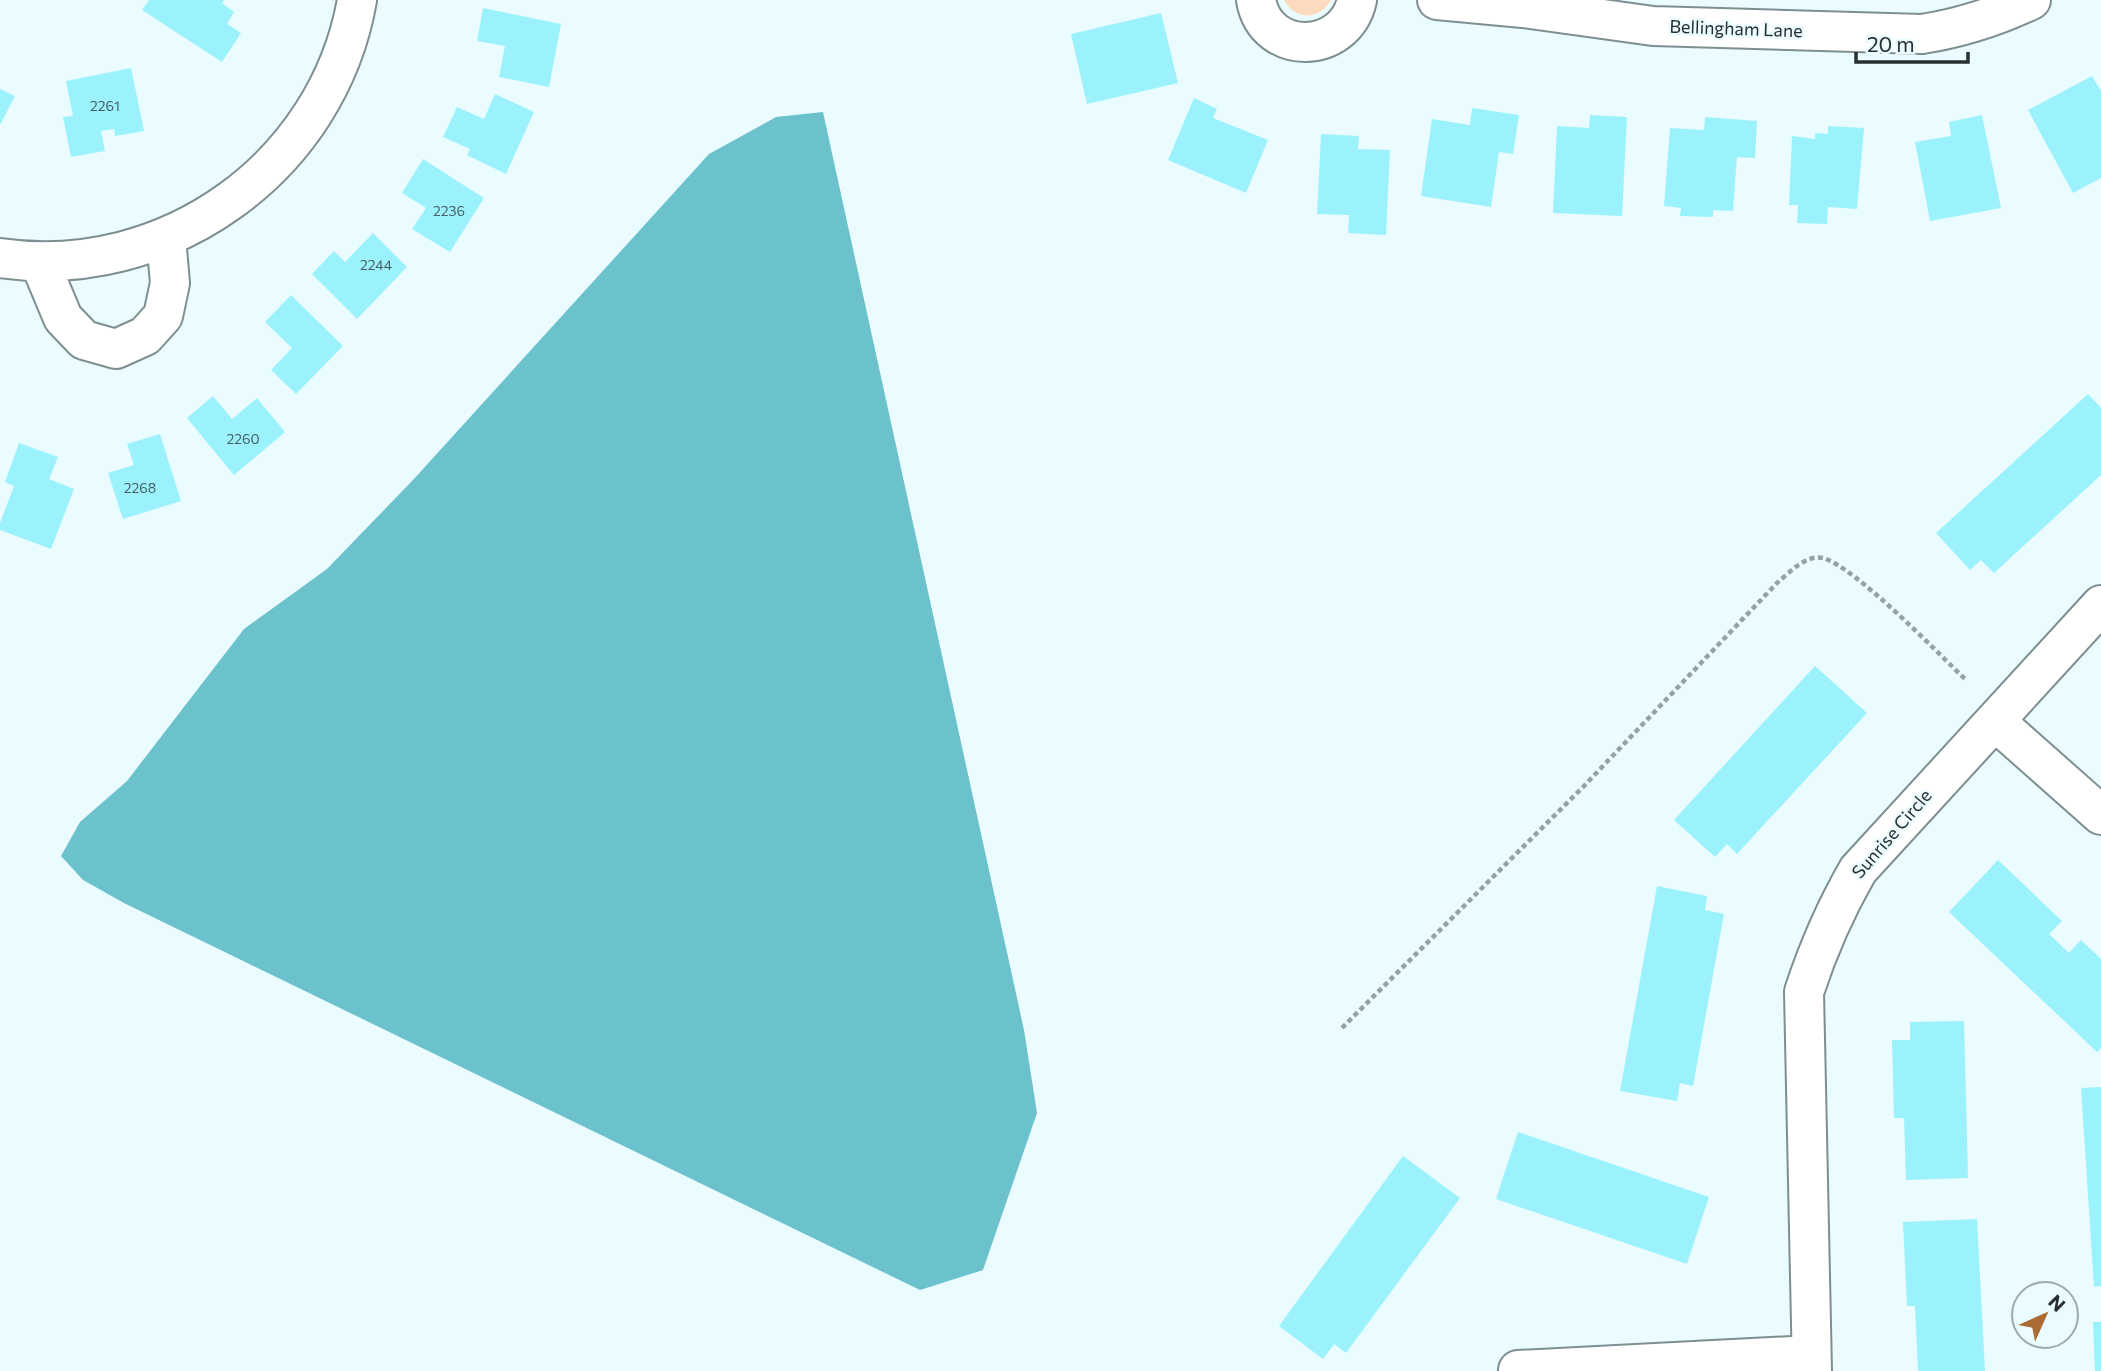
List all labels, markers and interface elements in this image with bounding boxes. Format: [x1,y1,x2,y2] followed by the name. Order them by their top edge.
[1669,15,1803,41] street label: Bellingham Lane
[1856,21,1968,65] scale bar
[1867,31,1915,56] text: 20 m
[90,97,120,114] house number: 2261
[433,202,465,219] house number: 2236
[360,256,393,273] house number: 2244
[226,430,260,447] house number: 2260
[124,479,156,496] house number: 2268
[1847,784,1936,882] street label: Sunrise Circle
[2010,1280,2080,1350] north arrow
[2044,1289,2071,1316] text: N

